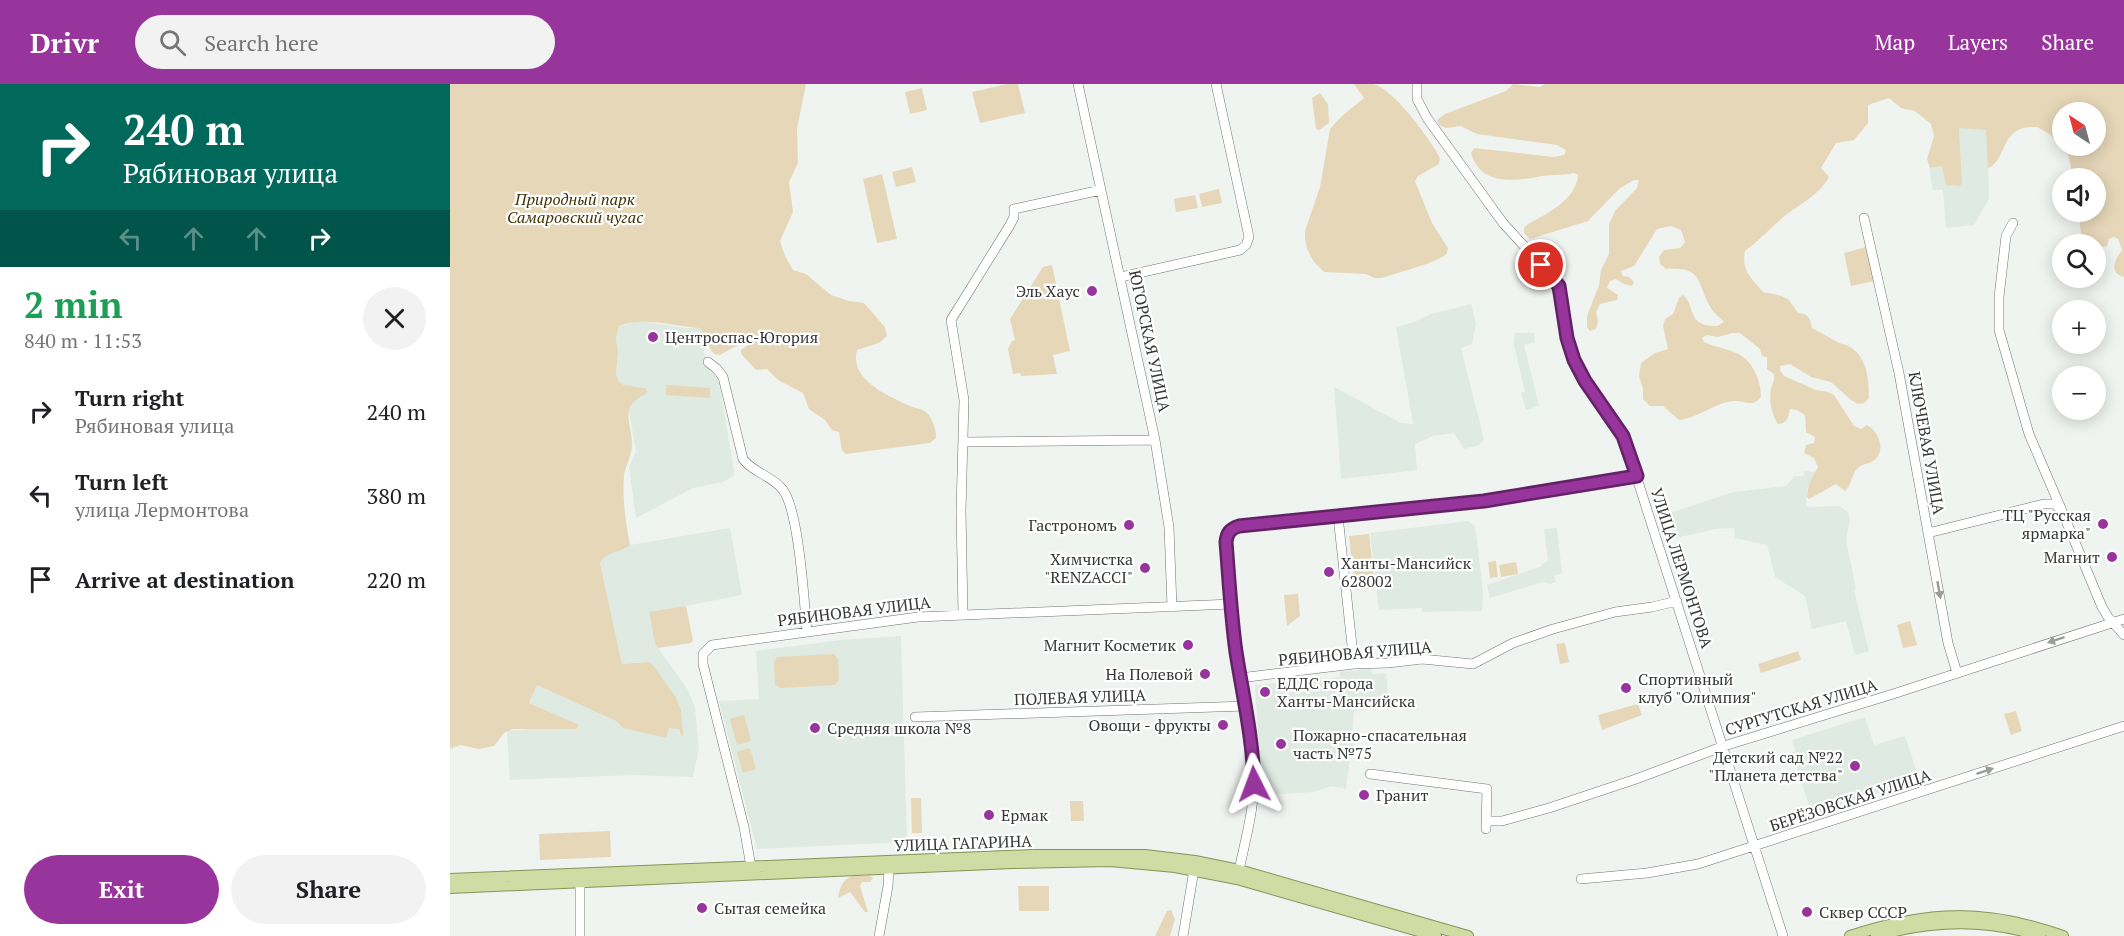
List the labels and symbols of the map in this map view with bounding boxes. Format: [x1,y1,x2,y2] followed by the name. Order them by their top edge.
[2052,102,2106,156] north arrow
[507,188,643,228] park label: Природный парк Самаровский чугас
[1515,239,1566,290] pin
[1124,268,1176,414] street label: ЮГОРСКАЯ УЛИЦА
[1016,280,1080,302] place label: Эль Хаус
[1085,284,1099,298] marker: Эль Хаус
[665,326,818,348] place label: Центроспас-Югория
[646,330,660,344] marker: Центроспас-Югория
[1904,370,1950,516] street label: КЛЮЧЕВАЯ УЛИЦА
[1646,485,1718,651] street label: УЛИЦА ЛЕРМОНТОВА
[2003,504,2091,544] place label: ТЦ "Русская ярмарка"
[1029,514,1117,536] place label: Гастрономъ
[2096,517,2110,531] marker: ТЦ "Русская ярмарка"
[1122,518,1136,532] marker: Гастрономъ
[2044,546,2100,568] place label: Магнит
[1044,548,1133,588] place label: Химчистка "RENZACCI"
[2105,550,2119,564] marker: Магнит
[1341,552,1472,592] place label: Ханты-Мансийск 628002
[1138,561,1152,575] marker: Химчистка "RENZACCI"
[1322,565,1336,579] marker: Ханты-Мансийск 628002
[1935,581,1944,600] one-way arrow
[776,591,932,631] street label: РЯБИНОВАЯ УЛИЦА
[1044,634,1176,656] place label: Магнит Косметик
[1277,635,1433,671] street label: РЯБИНОВАЯ УЛИЦА
[2047,636,2065,645] one-way arrow
[1181,638,1195,652] marker: Магнит Косметик
[1106,663,1193,685] place label: На Полевой
[1198,667,1212,681] marker: На Полевой
[1638,668,1757,708] place label: Спортивный клуб "Олимпия"
[1277,672,1415,712] place label: ЕДДС города Ханты-Мансийска
[1722,673,1880,741] street label: СУРГУТСКАЯ УЛИЦА
[1619,681,1633,695] marker: Спортивный клуб "Олимпия"
[1014,684,1146,710] street label: ПОЛЕВАЯ УЛИЦА
[1258,685,1272,699] marker: ЕДДС города Ханты-Мансийска
[1088,714,1211,736] place label: Овощи - фрукты
[827,717,971,739] place label: Средняя школа №8
[1216,718,1230,732] marker: Овощи - фрукты
[808,721,822,735] marker: Средняя школа №8
[1293,724,1467,764] place label: Пожарно-спасательная часть №75
[1274,737,1288,751] marker: Пожарно-спасательная часть №75
[1708,746,1843,786] place label: Детский сад №22 "Планета детства"
[1222,752,1286,816] position arrow
[1848,759,1862,773] marker: Детский сад №22 "Планета детства"
[1767,764,1933,836] street label: БЕРЁЗОВСКАЯ УЛИЦА
[1976,766,1994,775] one-way arrow
[1376,784,1428,806] place label: Гранит
[1357,788,1371,802] marker: Гранит
[1001,804,1048,826] place label: Ермак
[982,808,996,822] marker: Ермак
[894,830,1032,856] street label: УЛИЦА ГАГАРИНА
[714,897,826,919] place label: Сытая семейка
[695,901,709,915] marker: Сытая семейка
[1819,901,1907,923] place label: Сквер СССР
[1800,905,1814,919] marker: Сквер СССР

